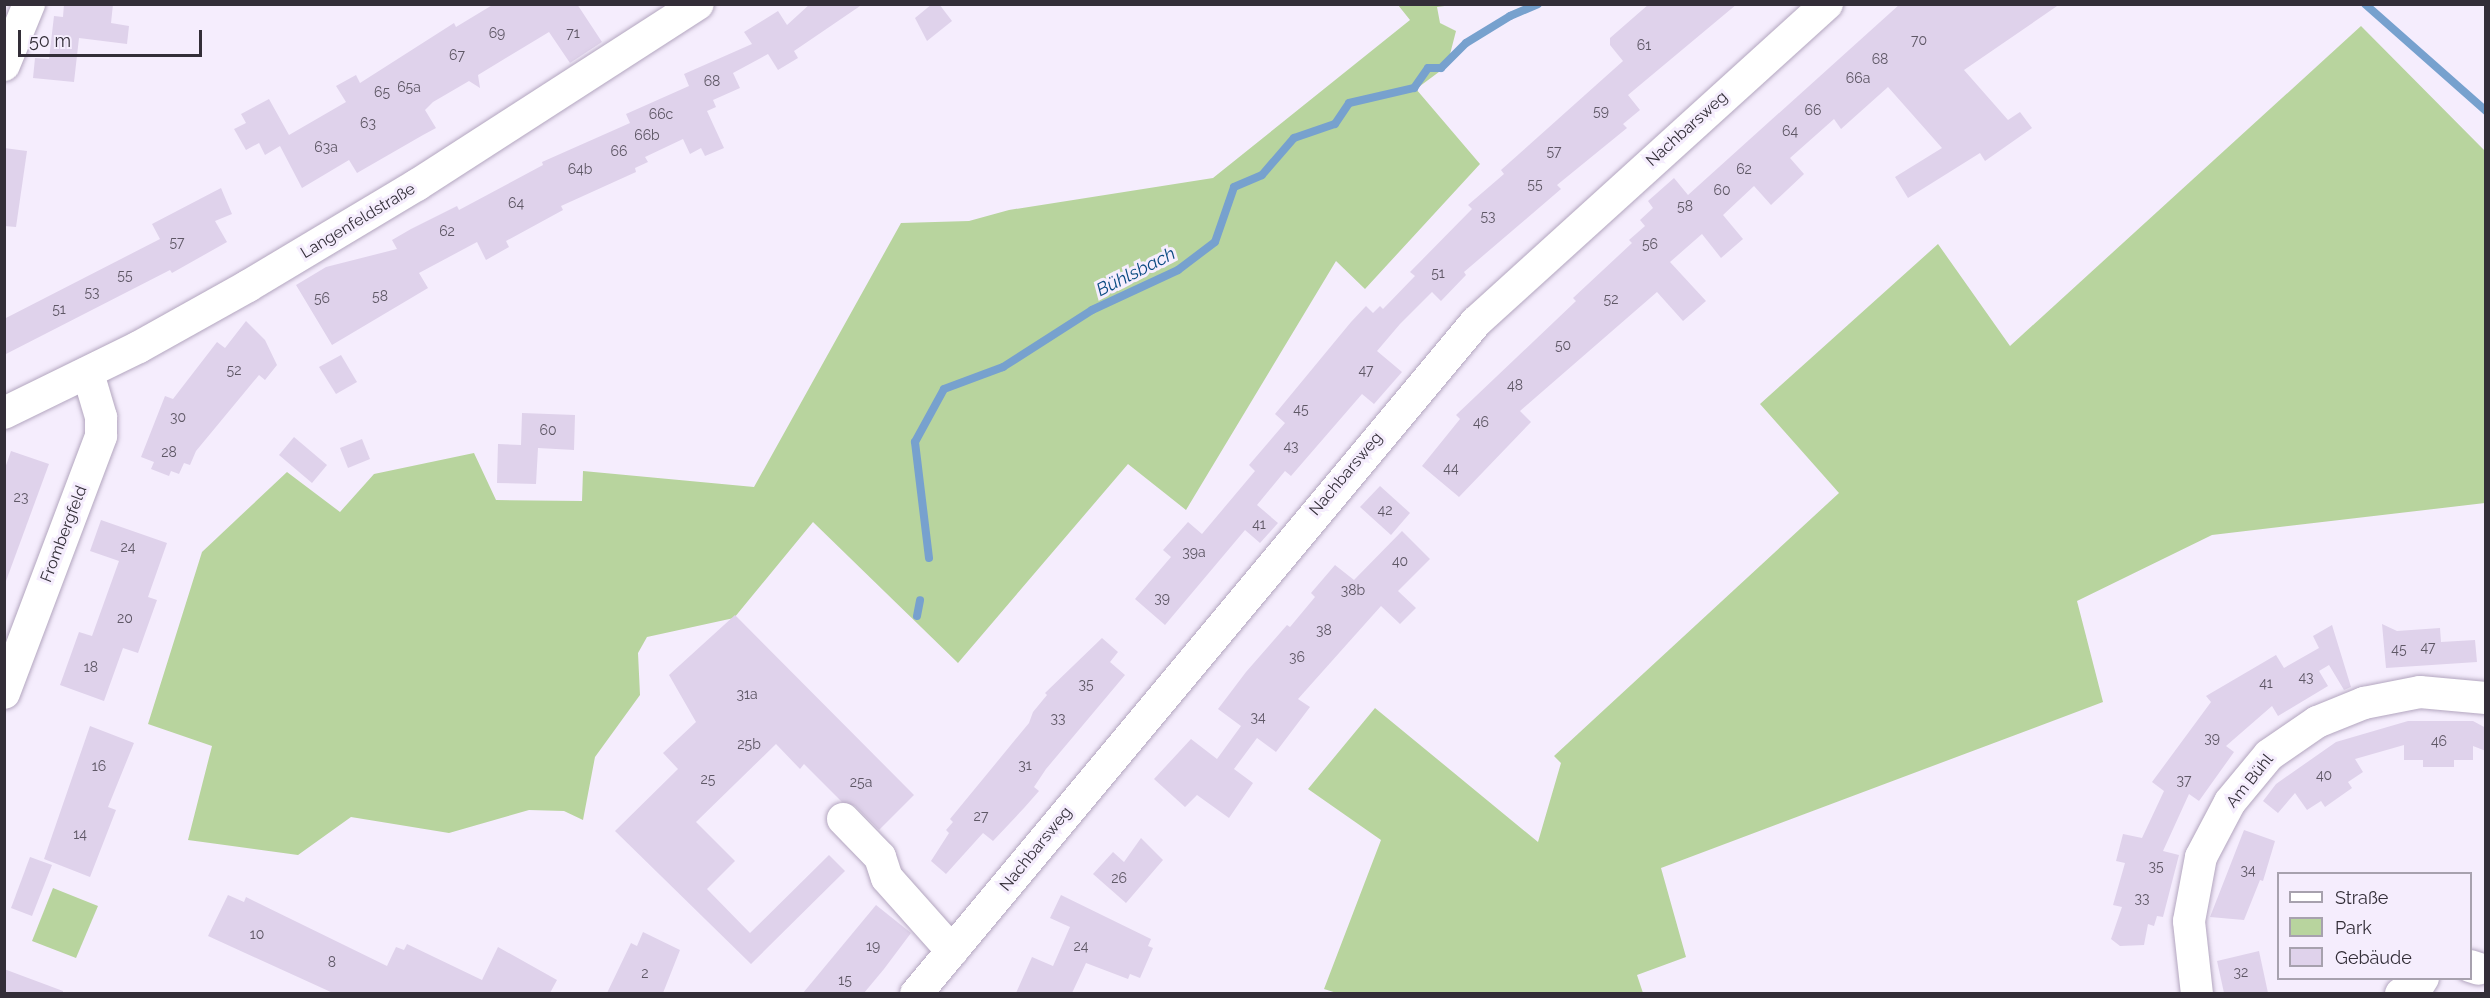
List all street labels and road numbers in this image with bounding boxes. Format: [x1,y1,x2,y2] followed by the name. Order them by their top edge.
[1642,87,1732,171] street label: Nachbarsweg
[297,179,419,263] street label: Langenfeldstraße
[1306,428,1386,520] street label: Nachbarsweg
[37,483,91,585] street label: Frombergfeld
[2223,750,2277,812] street label: Am Bühl
[996,803,1076,895] street label: Nachbarsweg

